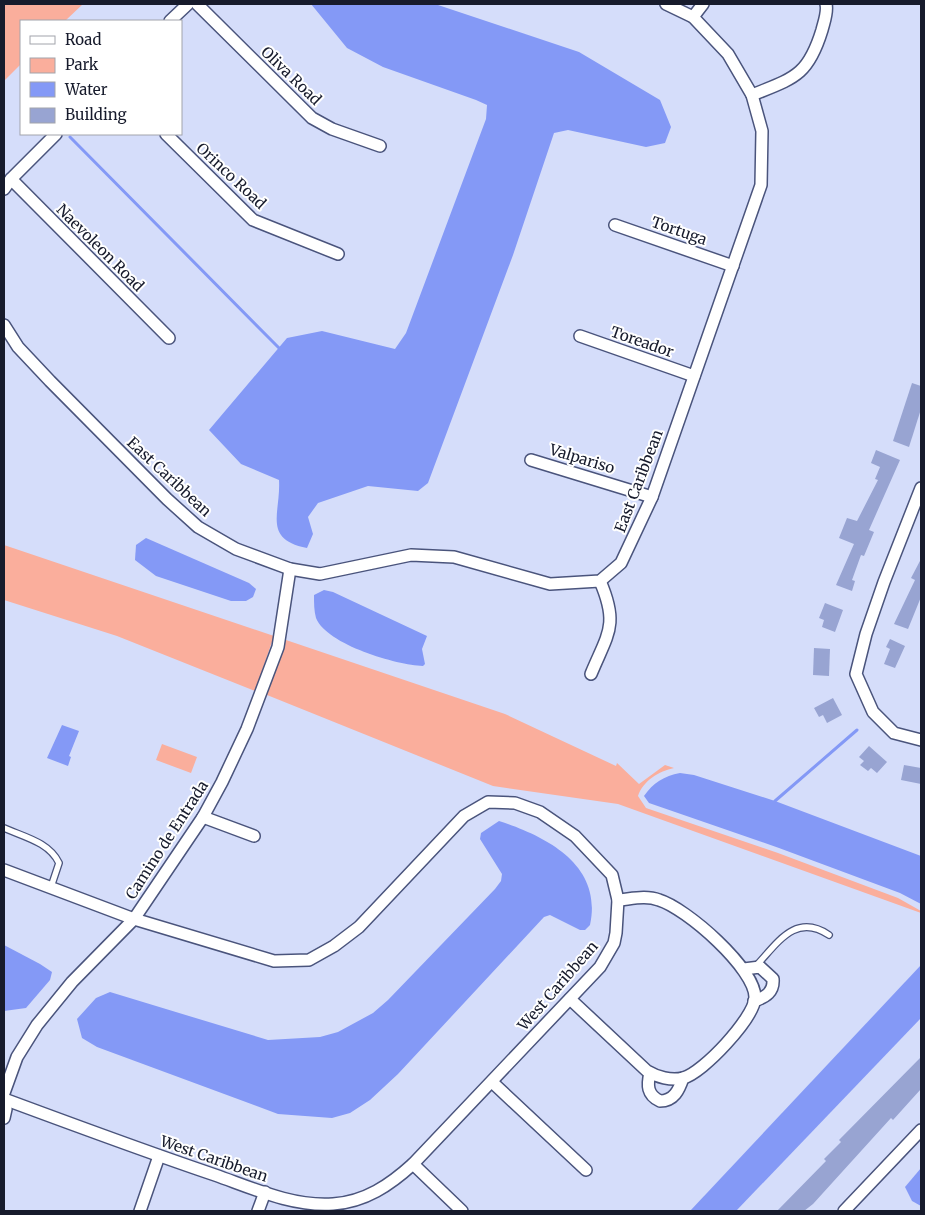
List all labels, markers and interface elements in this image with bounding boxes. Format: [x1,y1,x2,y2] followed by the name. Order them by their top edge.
[20,20,182,135] legend
[65,30,101,49] text: Road
[257,42,325,109] street label: Oliva Road
[65,55,99,74] text: Park
[64,80,108,99] text: Water
[65,105,127,124] text: Building
[192,138,270,213] street label: Orinco Road
[53,200,148,295] street label: Naevoleon Road
[649,212,709,249] street label: Tortuga
[608,322,676,361] street label: Toreador
[610,427,667,535] street label: East Caribbean
[123,433,216,521] street label: East Caribbean
[546,439,617,477] street label: Valpariso
[121,777,212,903] street label: Camino de Entrada
[513,937,602,1035] street label: West Caribbean
[157,1131,271,1186] street label: West Caribbean

